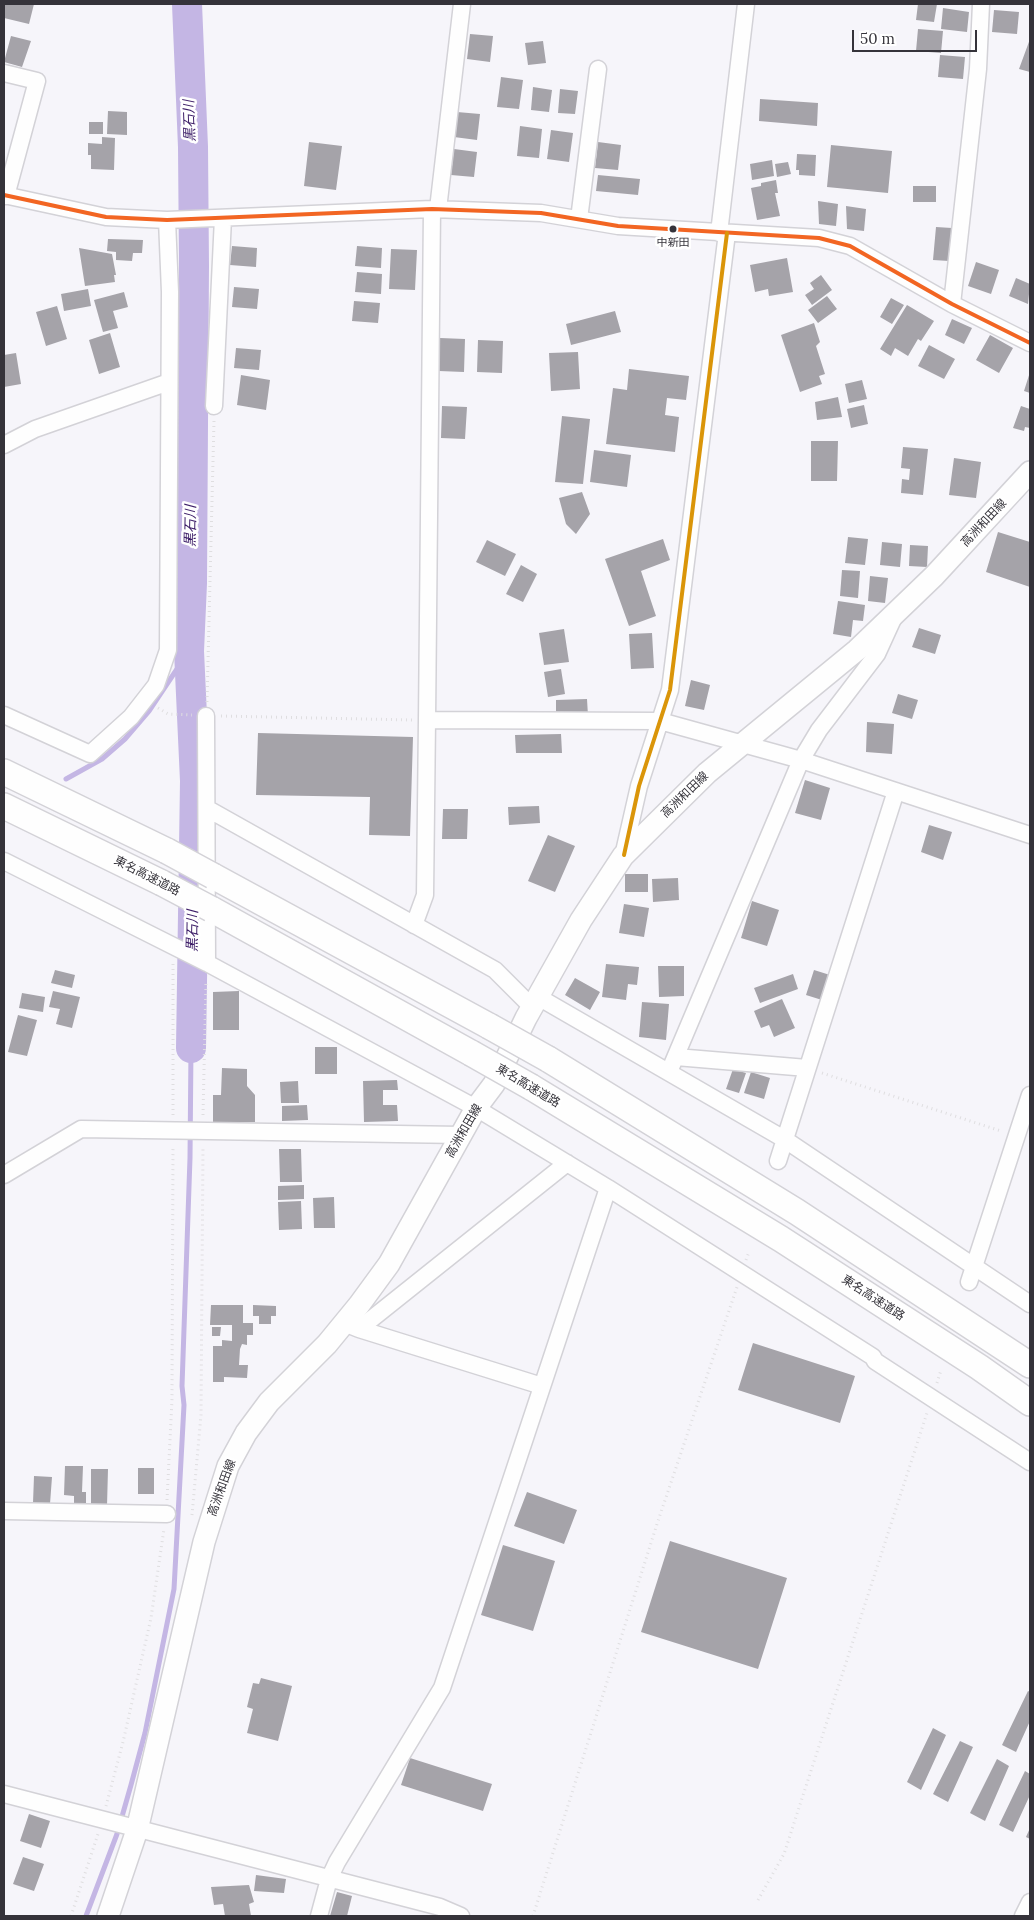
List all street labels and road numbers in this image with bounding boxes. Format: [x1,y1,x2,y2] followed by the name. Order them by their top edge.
[958,496,1010,550] street label: 高洲和田線
[658,769,712,821] street label: 高洲和田線
[112,853,182,899] street label: 東名高速道路
[493,1061,563,1111] street label: 東名高速道路
[443,1101,485,1161] street label: 高洲和田線
[839,1272,907,1324] street label: 東名高速道路
[205,1457,239,1519] street label: 高洲和田線

